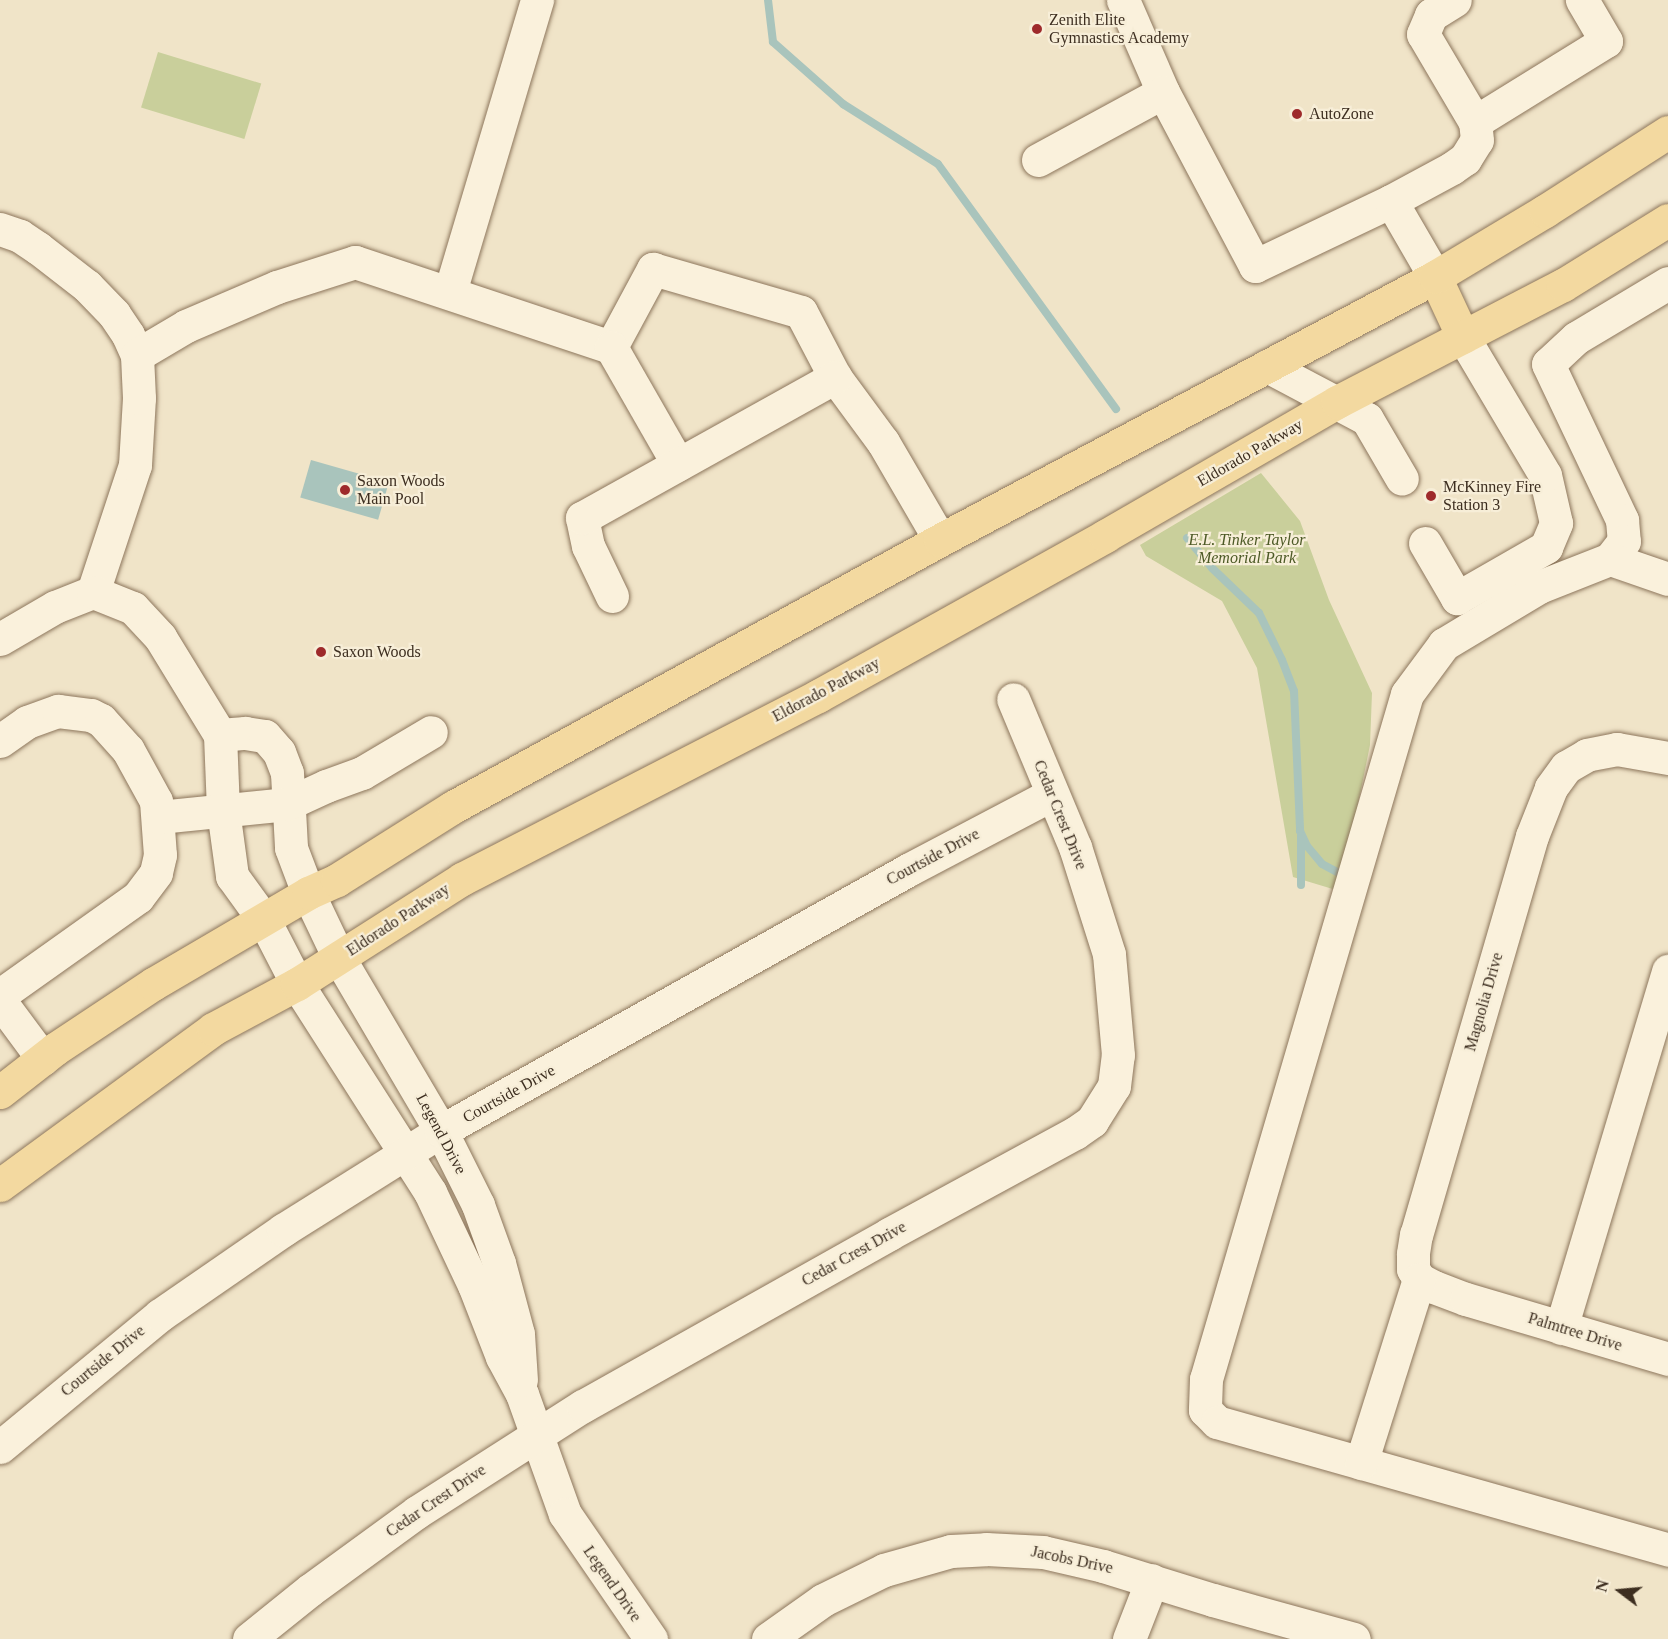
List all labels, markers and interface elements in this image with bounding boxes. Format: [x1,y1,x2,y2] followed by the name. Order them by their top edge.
[1049,10,1190,48] place label: Zenith Elite Gymnastics Academy
[1030,22,1044,36] marker: Zenith Elite Gymnastics Academy
[1309,104,1374,124] place label: AutoZone
[1290,107,1304,121] marker: AutoZone
[1194,415,1306,491] street label: Eldorado Parkway
[357,471,445,509] place label: Saxon Woods Main Pool
[1443,477,1541,515] place label: McKinney Fire Station 3
[338,483,352,497] marker: Saxon Woods Main Pool
[1424,489,1438,503] marker: McKinney Fire Station 3
[1189,530,1305,568] park label: E.L. Tinker Taylor Memorial Park
[333,642,421,662] place label: Saxon Woods
[314,645,328,659] marker: Saxon Woods
[769,654,883,726] street label: Eldorado Parkway
[1029,757,1091,873] street label: Cedar Crest Drive
[883,824,983,890] street label: Courtside Drive
[343,880,453,960] street label: Eldorado Parkway
[1461,950,1507,1054] street label: Magnolia Drive
[459,1061,559,1127] street label: Courtside Drive
[412,1090,470,1178] street label: Legend Drive
[798,1217,910,1291] street label: Cedar Crest Drive
[1526,1309,1624,1355] street label: Palmtree Drive
[57,1321,149,1401] street label: Courtside Drive
[382,1460,490,1542] street label: Cedar Crest Drive
[579,1542,645,1626] street label: Legend Drive
[1029,1542,1115,1578] street label: Jacobs Drive
[1590,1561,1650,1621] north arrow
[1592,1578,1612,1594] text: N

